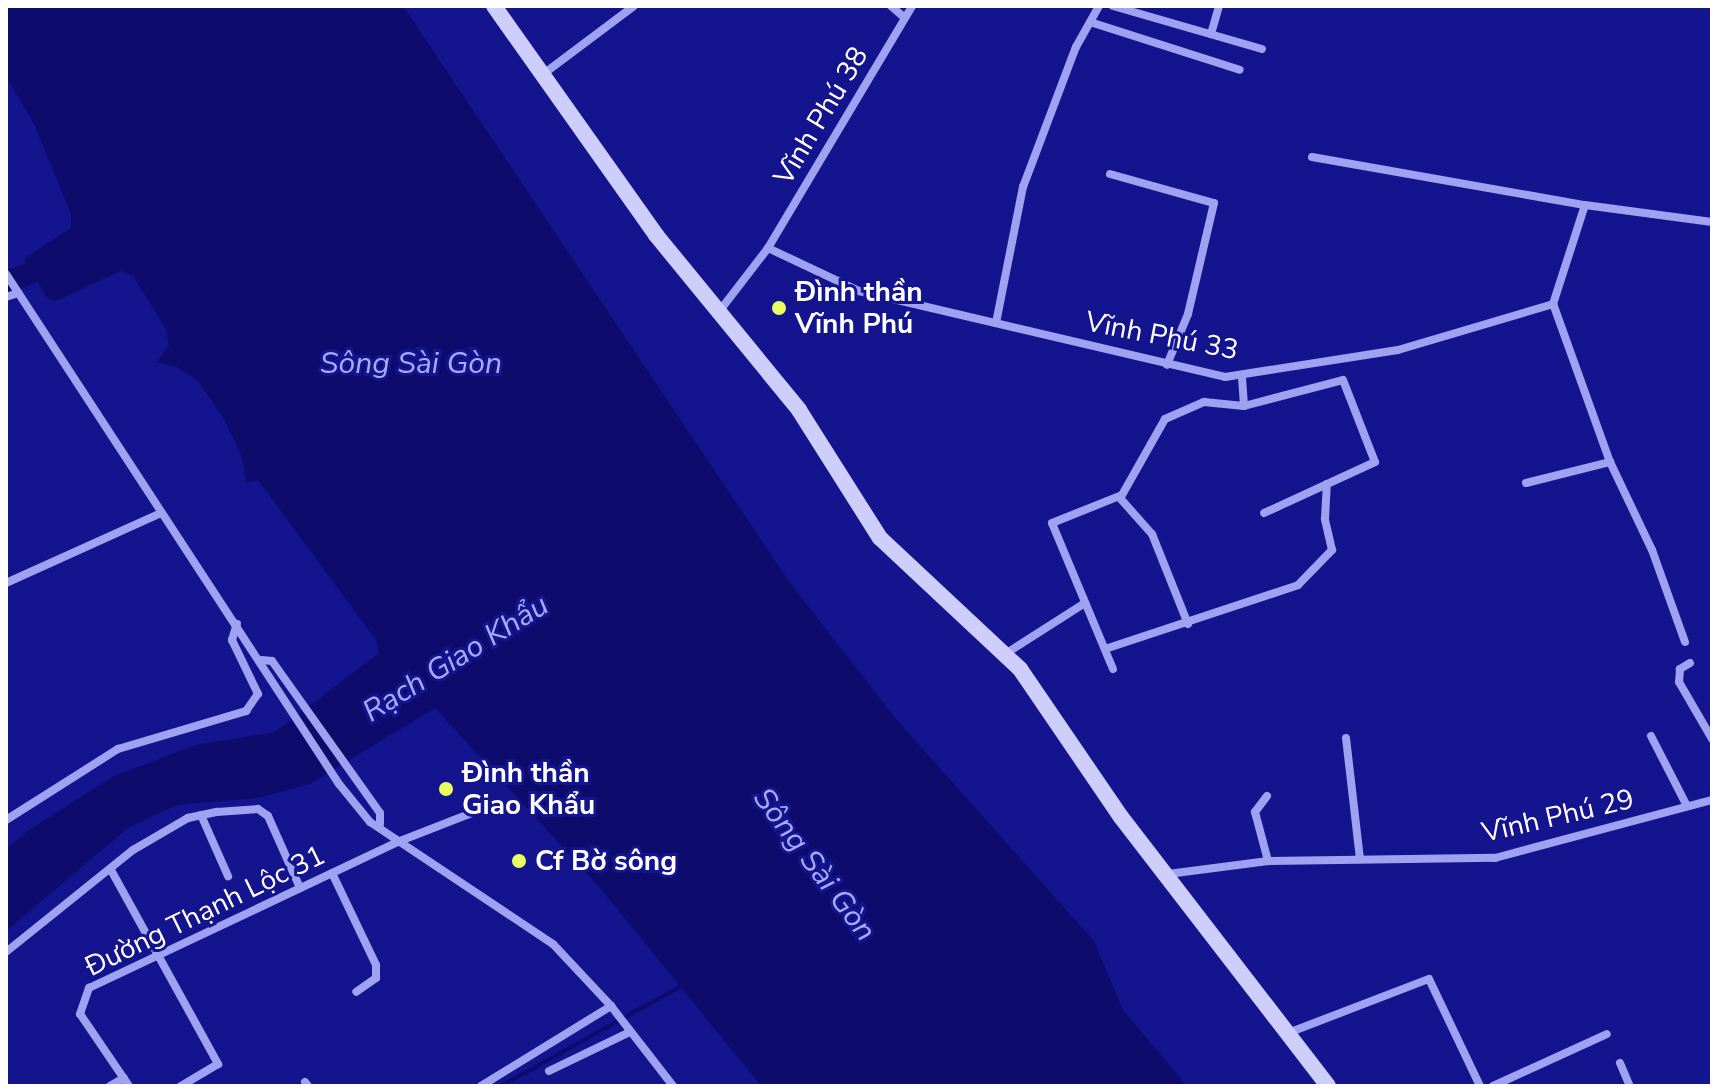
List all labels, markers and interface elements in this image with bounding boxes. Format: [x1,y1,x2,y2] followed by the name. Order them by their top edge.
[767,41,875,191] street label: Vĩnh Phú 38
[795,275,923,341] place label: Đình thần Vĩnh Phú
[770,299,788,317] marker: Đình thần Vĩnh Phú
[1083,305,1241,367] street label: Vĩnh Phú 33
[320,346,502,382] water label: Sông Sài Gòn
[357,588,555,730] water label: Rạch Giao Khẩu
[462,756,595,822] place label: Đình thần Giao Khẩu
[437,780,455,798] marker: Đình thần Giao Khẩu
[745,781,883,949] water label: Sông Sài Gòn
[1479,782,1637,850] street label: Vĩnh Phú 29
[80,838,330,984] street label: Đường Thạnh Lộc 31
[535,844,677,878] place label: Cf Bờ sông
[510,852,528,870] marker: Cf Bờ sông

